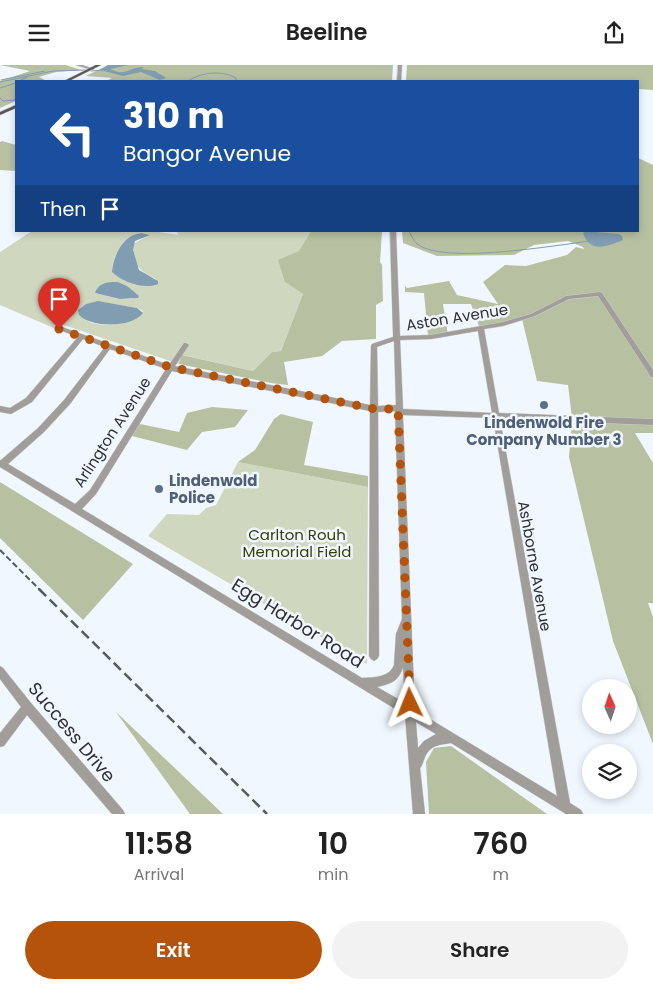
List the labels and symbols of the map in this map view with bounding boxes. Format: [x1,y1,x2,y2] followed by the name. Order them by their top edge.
[38,278,80,329] pin
[405,299,509,335] street label: Aston Avenue
[68,373,156,491] street label: Arlington Avenue
[538,399,550,411] marker: Lindenwold Fire Company Number 3
[466,412,622,450] place label: Lindenwold Fire Company Number 3
[169,470,257,508] place label: Lindenwold Police
[153,483,165,495] marker: Lindenwold Police
[513,499,557,633] street label: Ashborne Avenue
[243,524,351,562] park label: Carlton Rouh Memorial Field
[227,572,369,674] street label: Egg Harbor Road
[383,676,435,728] position arrow
[23,677,121,787] street label: Success Drive
[582,679,638,734] north arrow

